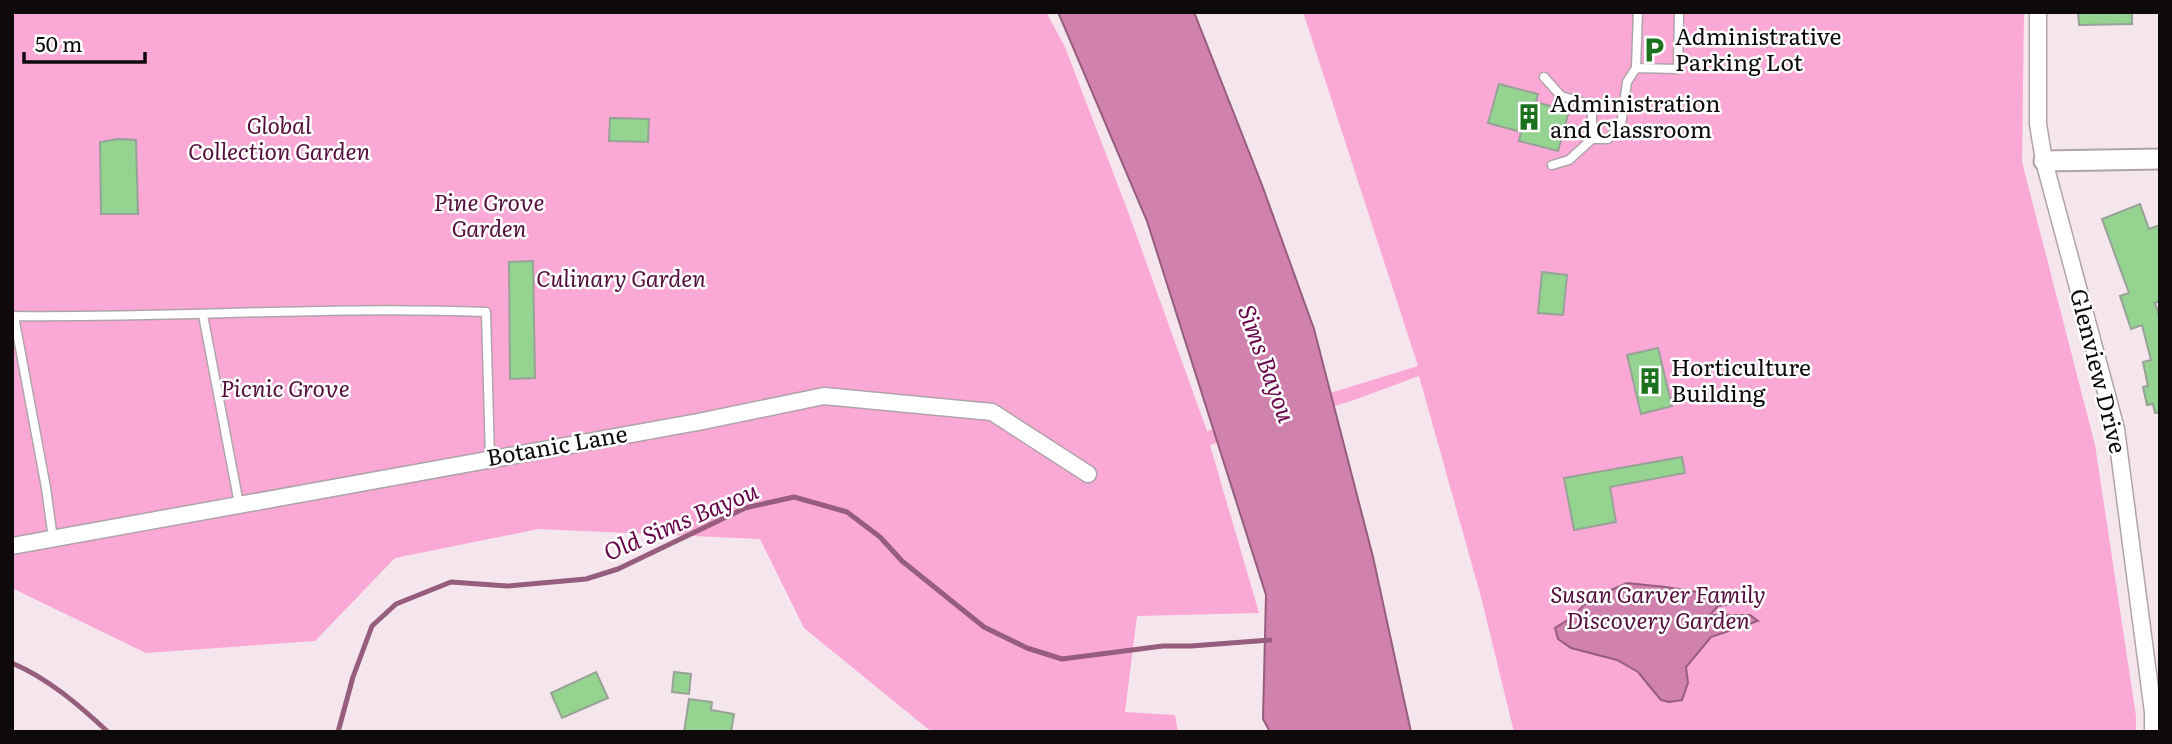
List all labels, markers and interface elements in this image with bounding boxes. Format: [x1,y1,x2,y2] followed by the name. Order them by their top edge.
[1675,18,1841,78] place label: Administrative Parking Lot
[24,21,145,65] scale bar
[35,27,82,58] text: 50 m
[1639,35,1669,65] parking icon: Administrative Parking Lot
[1550,85,1721,145] place label: Administration and Classroom
[1514,102,1544,132] building icon: Administration and Classroom
[188,107,370,167] park label: Global Collection Garden
[433,184,545,244] park label: Pine Grove Garden
[536,260,706,294] park label: Culinary Garden
[2063,285,2137,456] street label: Glenview Drive
[1231,299,1306,428] water label: Sims Bayou
[1671,349,1811,409] place label: Horticulture Building
[1635,366,1665,396] building icon: Horticulture Building
[220,370,350,404] park label: Picnic Grove
[484,415,630,473] street label: Botanic Lane
[597,471,763,568] water label: Old Sims Bayou
[1550,576,1766,636] park label: Susan Garver Family Discovery Garden

